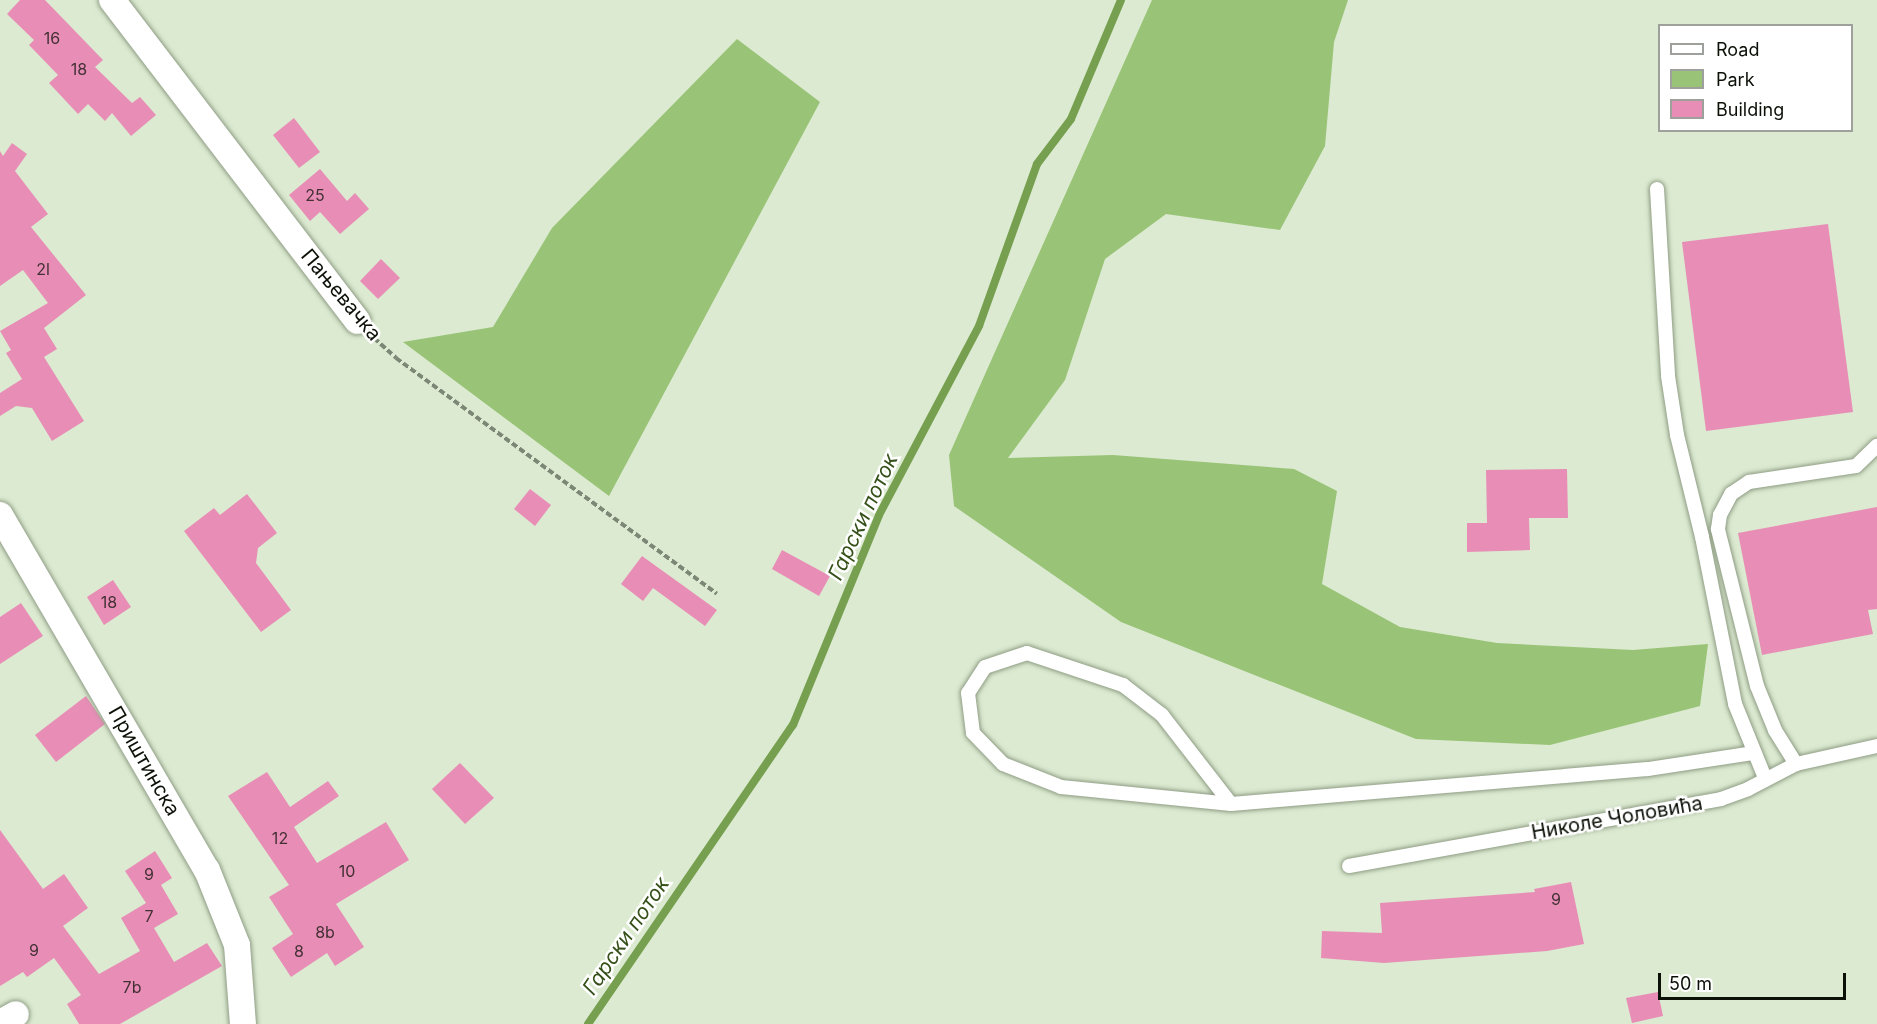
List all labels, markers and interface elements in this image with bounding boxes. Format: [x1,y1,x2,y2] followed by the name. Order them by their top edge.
[1658,24,1853,132] legend
[44,28,60,48] house number: 16
[1716,39,1759,60] text: Road
[71,59,87,79] house number: 18
[1716,69,1755,90] text: Park
[1716,99,1784,120] text: Building
[305,185,325,205] house number: 25
[296,244,386,346] street label: Пањевачка
[36,259,50,279] house number: 2l
[823,450,903,584] water label: Гарски поток
[101,592,117,612] house number: 18
[103,702,185,820] street label: Приштинска
[1529,791,1705,845] street label: Николе Чоловића
[272,828,288,848] house number: 12
[339,861,355,881] house number: 10
[144,864,154,884] house number: 9
[577,872,675,1000] water label: Гарски поток
[1551,889,1561,909] house number: 9
[144,906,154,926] house number: 7
[315,922,335,942] house number: 8b
[29,940,39,960] house number: 9
[294,941,304,961] house number: 8
[1661,961,1848,999] scale bar
[1669,973,1712,994] text: 50 m
[123,977,141,997] house number: 7b

